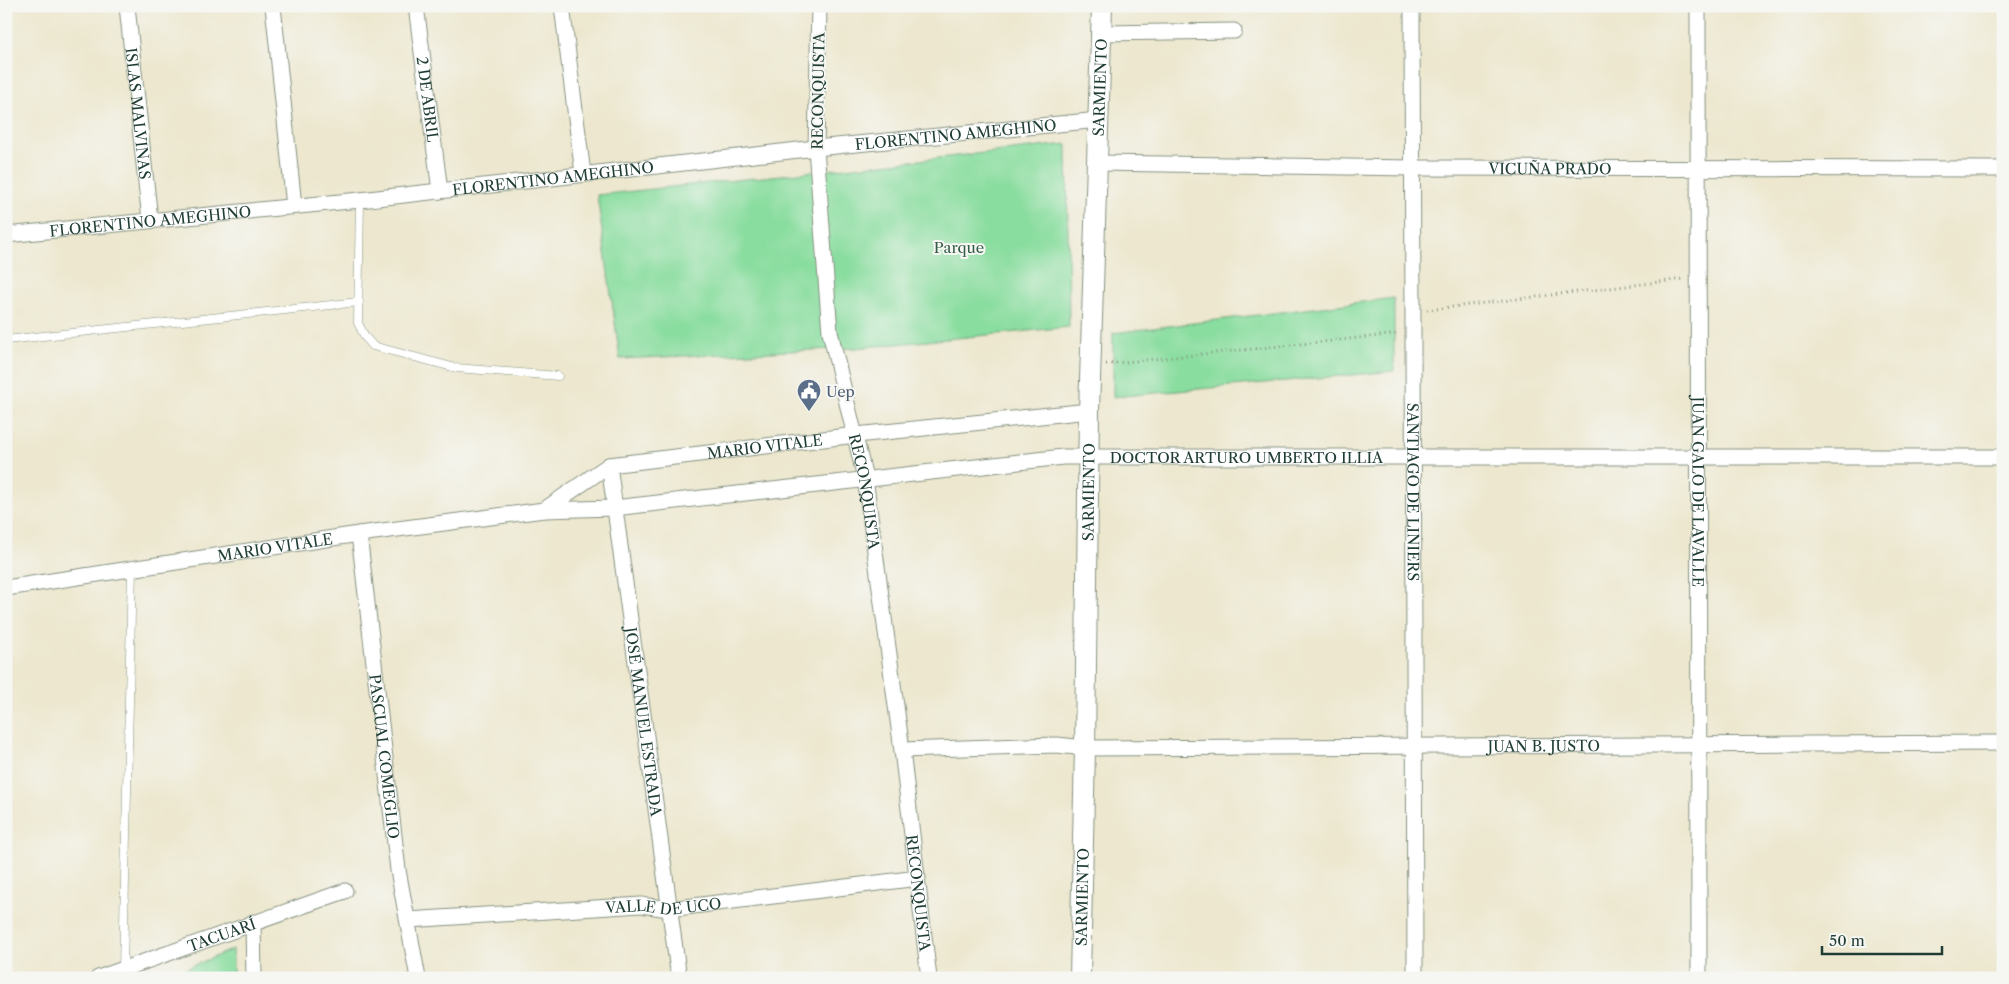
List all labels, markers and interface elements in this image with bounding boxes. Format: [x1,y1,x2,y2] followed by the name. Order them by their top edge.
[807,31,829,150] street label: RECONQUISTA
[1088,38,1110,137] street label: SARMIENTO
[122,47,155,180] street label: ISLAS MALVINAS
[413,55,443,143] street label: 2 DE ABRIL
[854,115,1057,154] street label: FLORENTINO AMEGHINO
[451,157,655,199] street label: FLORENTINO AMEGHINO
[1487,159,1611,178] street label: VICUÑA PRADO
[49,201,252,240] street label: FLORENTINO AMEGHINO
[934,238,984,257] park label: Parque
[796,378,822,412] public building icon: Uep
[826,382,855,401] place label: Uep
[1689,395,1708,587] street label: JUAN GALO DE LAVALLE
[1404,403,1423,581] street label: SANTIAGO DE LINIERS
[706,430,824,463] street label: MARIO VITALE
[845,432,884,551] street label: RECONQUISTA
[1078,443,1098,541] street label: SARMIENTO
[1110,448,1384,467] street label: DOCTOR ARTURO UMBERTO ILLIA
[216,529,334,565] street label: MARIO VITALE
[621,624,666,818] street label: JOSÉ MANUEL ESTRADA
[366,673,404,840] street label: PASCUAL COMEGLIO
[1486,736,1600,755] street label: JUAN B. JUSTO
[903,833,935,953] street label: RECONQUISTA
[1071,848,1092,946] street label: SARMIENTO
[604,893,722,919] street label: VALLE DE UCO
[185,914,258,955] street label: TACUARÍ
[1822,924,1942,956] scale bar
[1829,931,1865,950] text: 50 m

